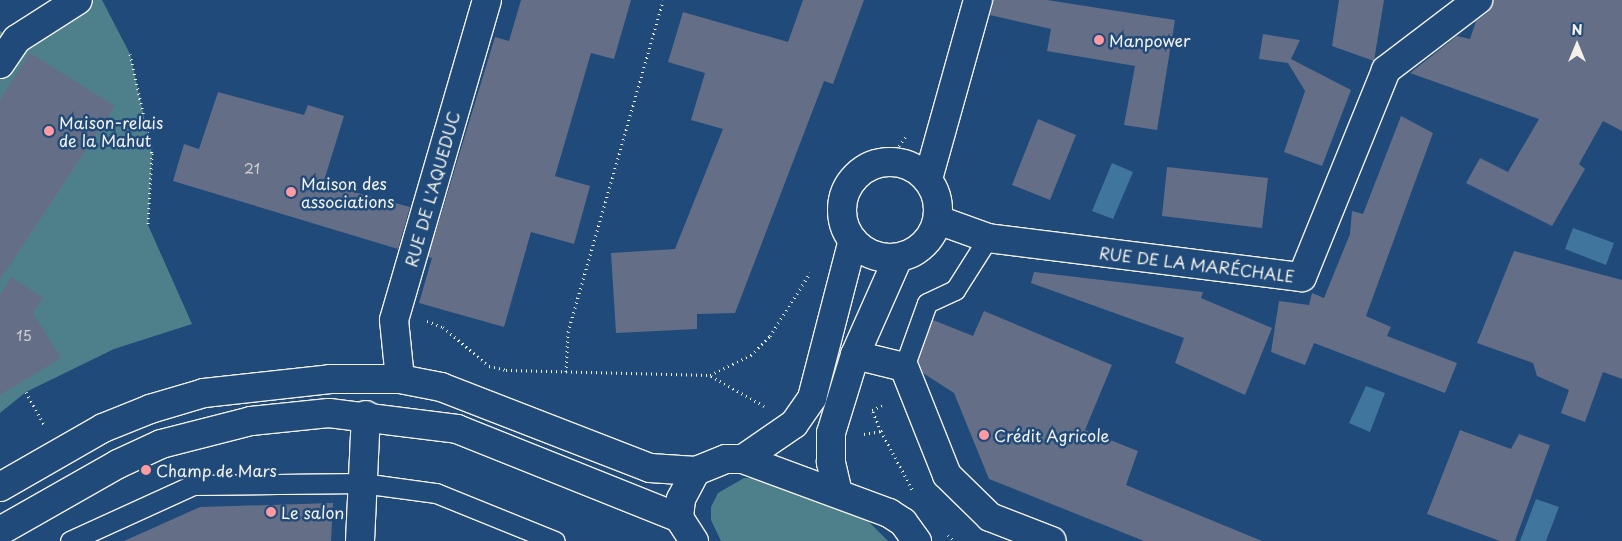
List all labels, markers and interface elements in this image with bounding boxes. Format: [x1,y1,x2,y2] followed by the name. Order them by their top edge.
[1571,19,1583,40] text: N
[1552,20,1602,70] north arrow
[1109,30,1191,50] place label: Manpower
[1093,34,1105,46] marker: Manpower
[400,108,464,270] street label: RUE DE L'AQUEDUC
[59,112,163,150] place label: Maison-relais de la Mahut
[43,125,55,137] marker: Maison-relais de la Mahut
[244,161,260,177] house number: 21
[301,173,394,211] place label: Maison des associations
[285,186,297,198] marker: Maison des associations
[1098,242,1296,286] street label: RUE DE LA MARÉCHALE
[16,328,32,344] house number: 15
[994,425,1111,445] place label: Crédit Agricole
[978,429,990,441] marker: Crédit Agricole
[156,460,278,480] place label: Champ de Mars
[140,464,152,476] marker: Champ de Mars
[281,502,345,522] place label: Le salon
[265,506,277,518] marker: Le salon

